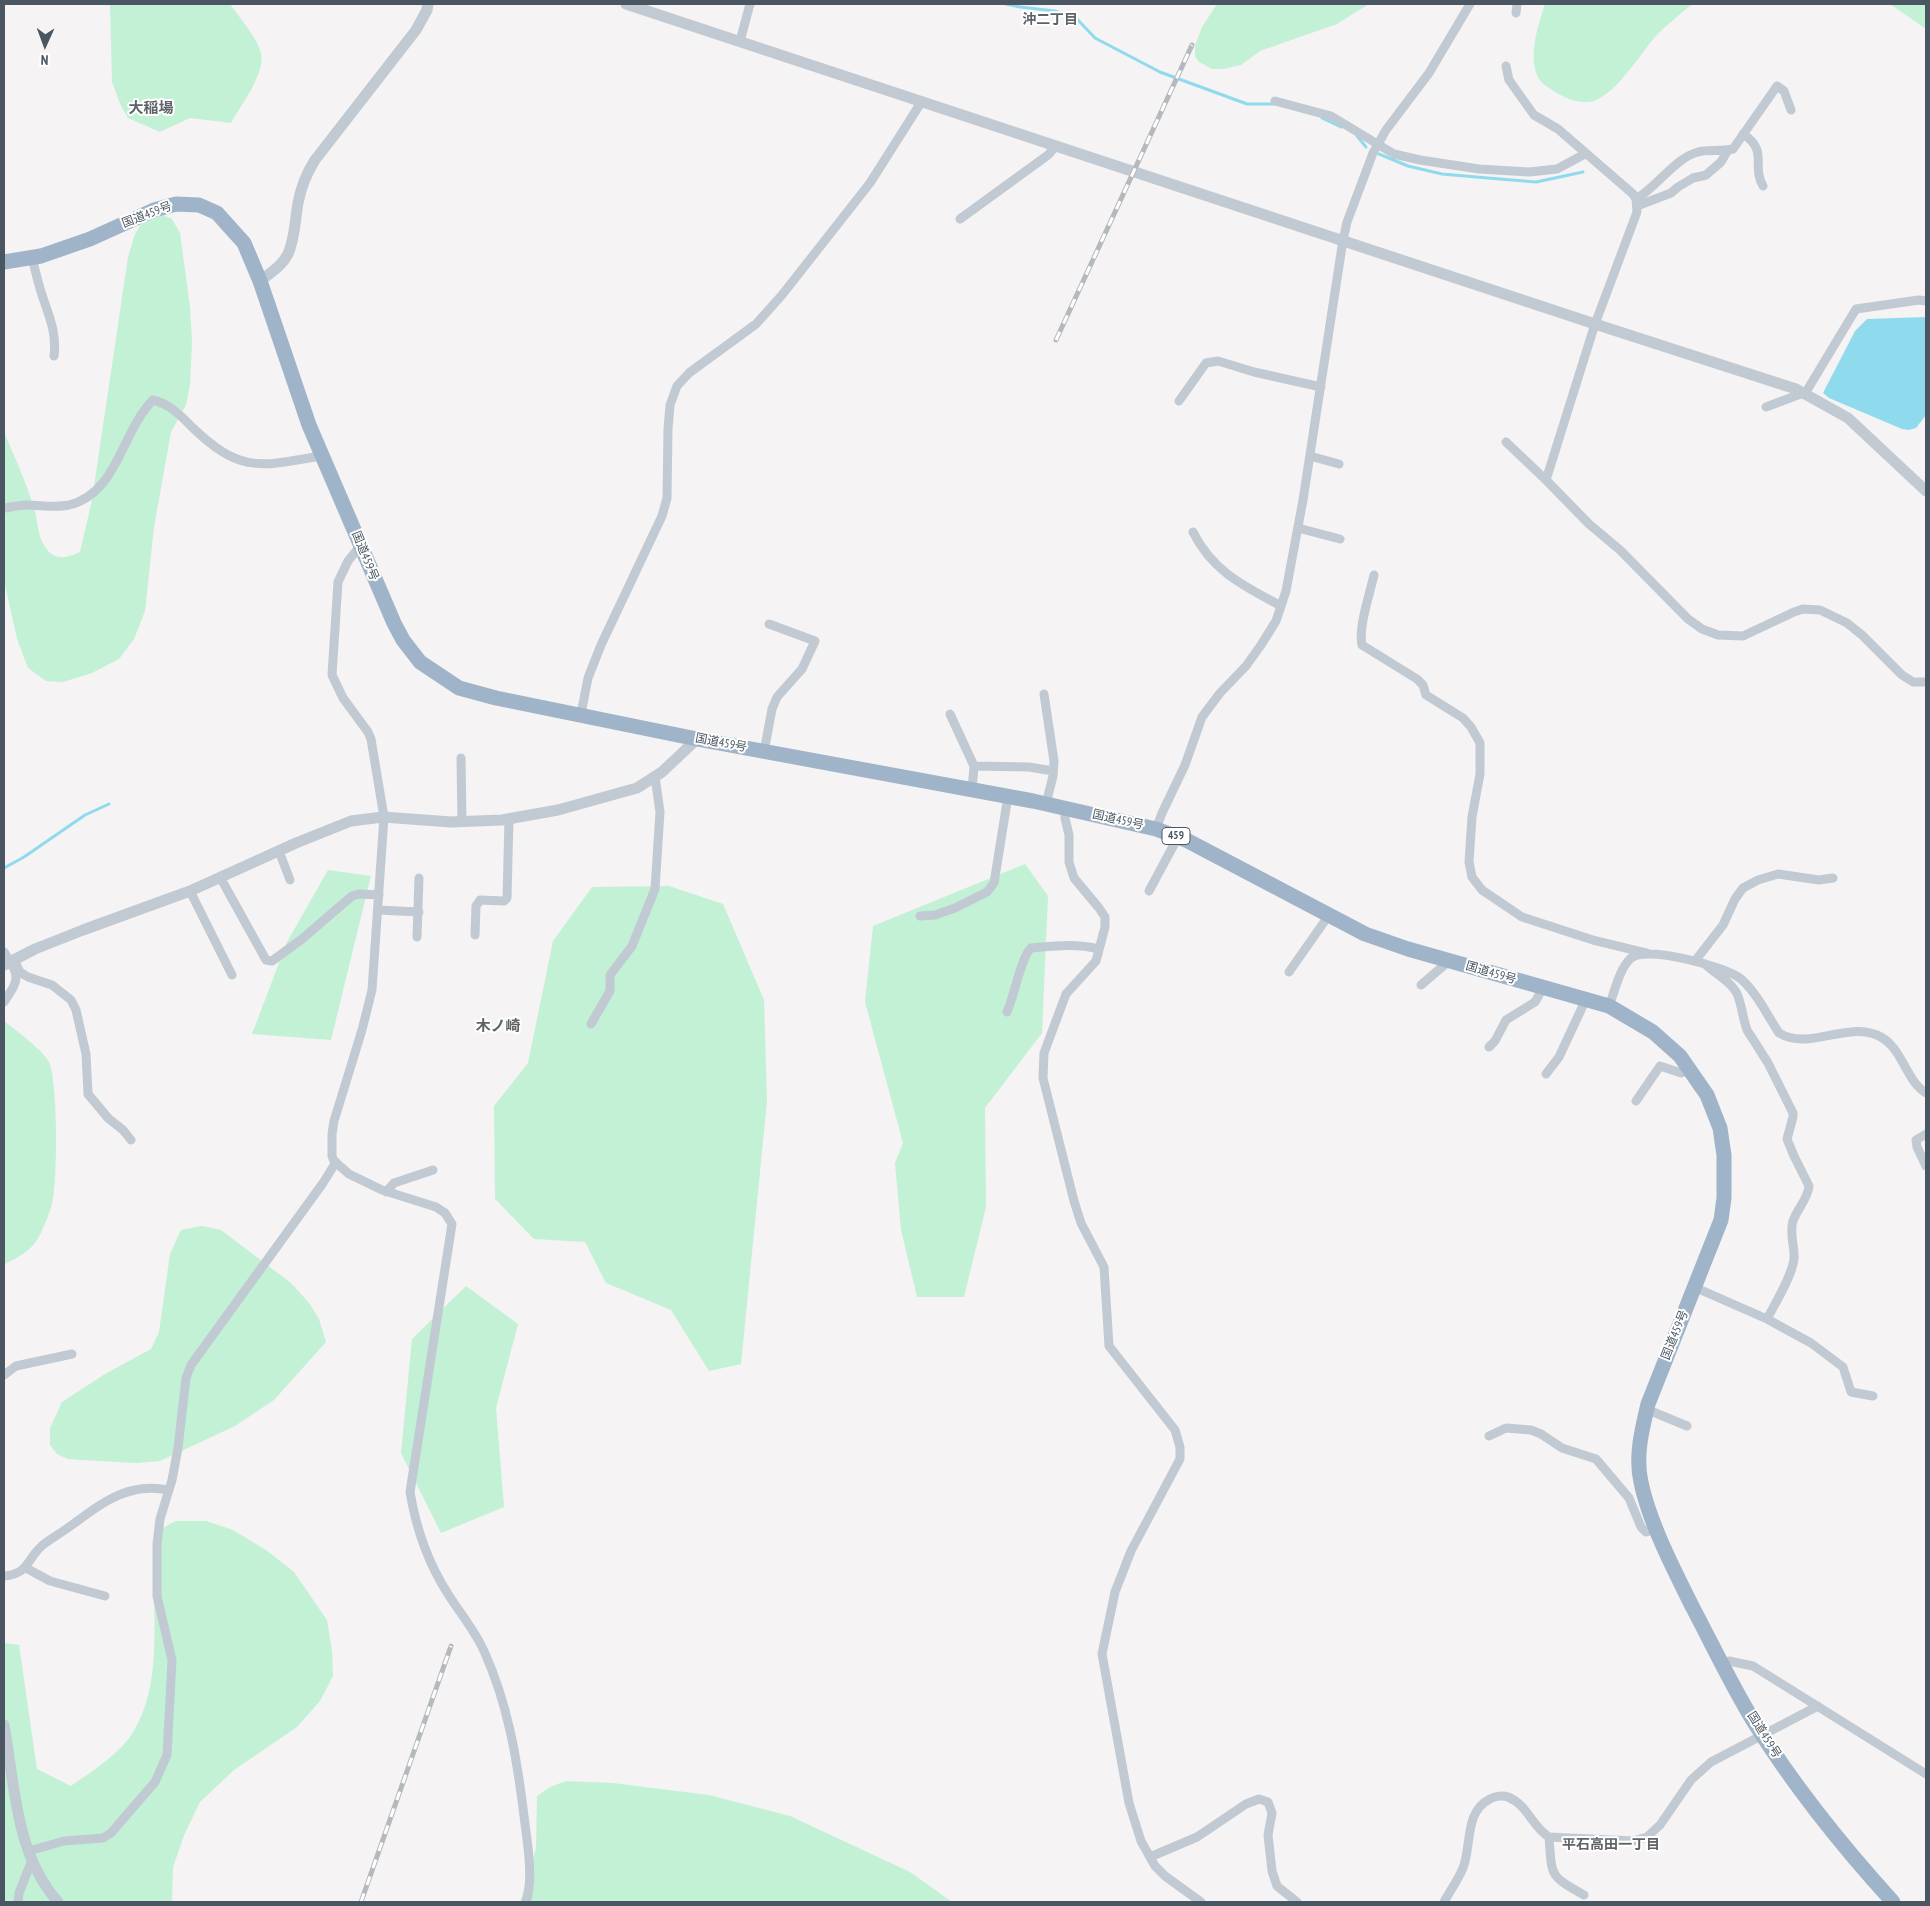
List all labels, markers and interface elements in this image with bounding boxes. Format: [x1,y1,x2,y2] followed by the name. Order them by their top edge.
[1022,12,1078,28] district label: 沖二丁目
[20,20,70,70] north arrow
[40,51,49,69] text: N
[129,100,173,118] district label: 大稲場
[120,199,174,231] street label: 国道459号
[349,529,381,583] street label: 国道459号
[694,731,748,755] street label: 国道459号
[1091,807,1145,833] street label: 国道459号
[1162,828,1190,844] road number: 459
[1464,959,1518,987] street label: 国道459号
[476,1018,520,1036] district label: 木ノ崎
[1659,1308,1691,1362] street label: 国道459号
[1744,1709,1784,1761] street label: 国道459号
[1562,1837,1660,1853] district label: 平石高田一丁目

